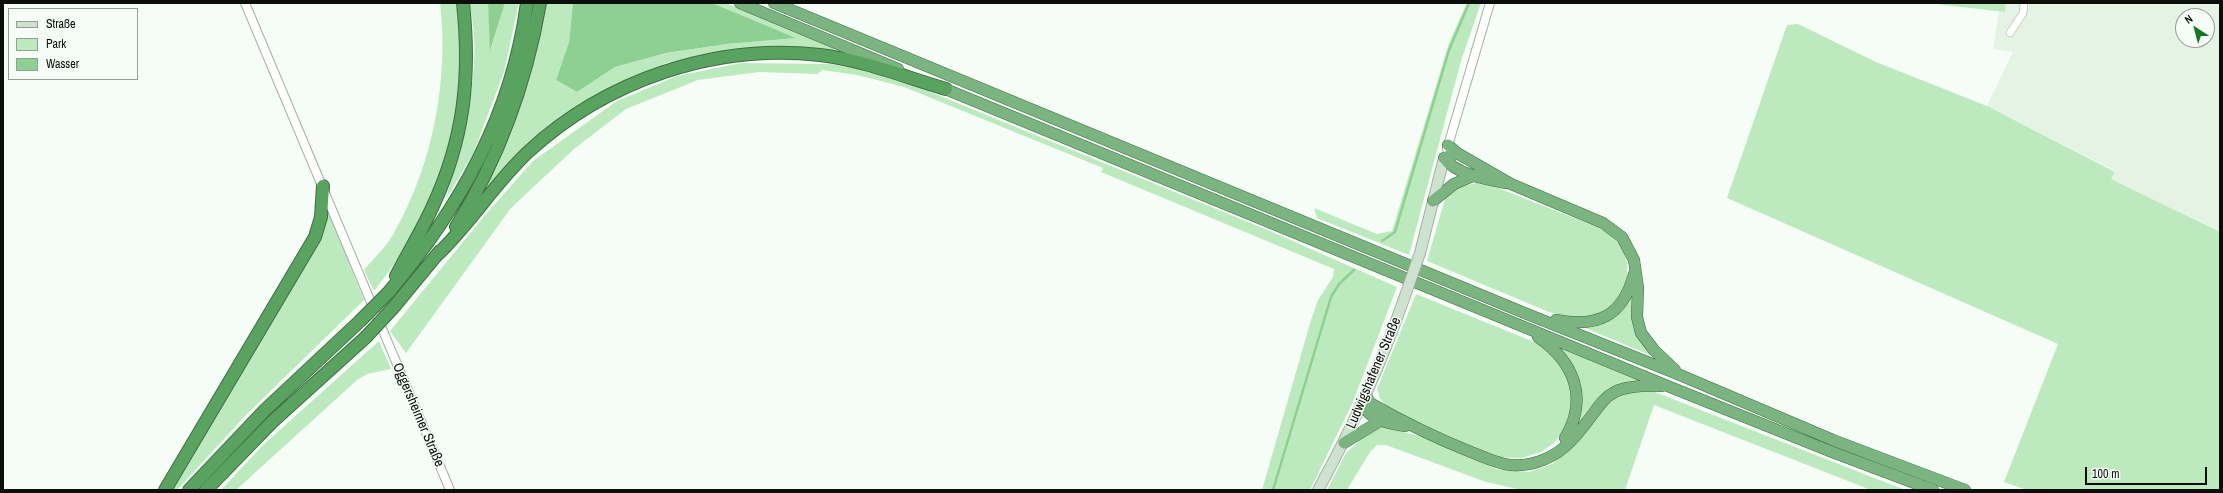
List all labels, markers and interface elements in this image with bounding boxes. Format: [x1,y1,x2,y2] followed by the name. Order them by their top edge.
[8,8,138,80] legend
[2175,8,2215,48] north arrow
[2182,12,2195,27] text: N
[46,16,76,32] text: Straße
[46,36,66,52] text: Park
[46,56,79,72] text: Wasser
[1343,315,1405,431] street label: Ludwigshafener Straße
[389,361,447,469] street label: Oggersheimer Straße
[2087,459,2209,485] scale bar
[2092,466,2119,482] text: 100 m

